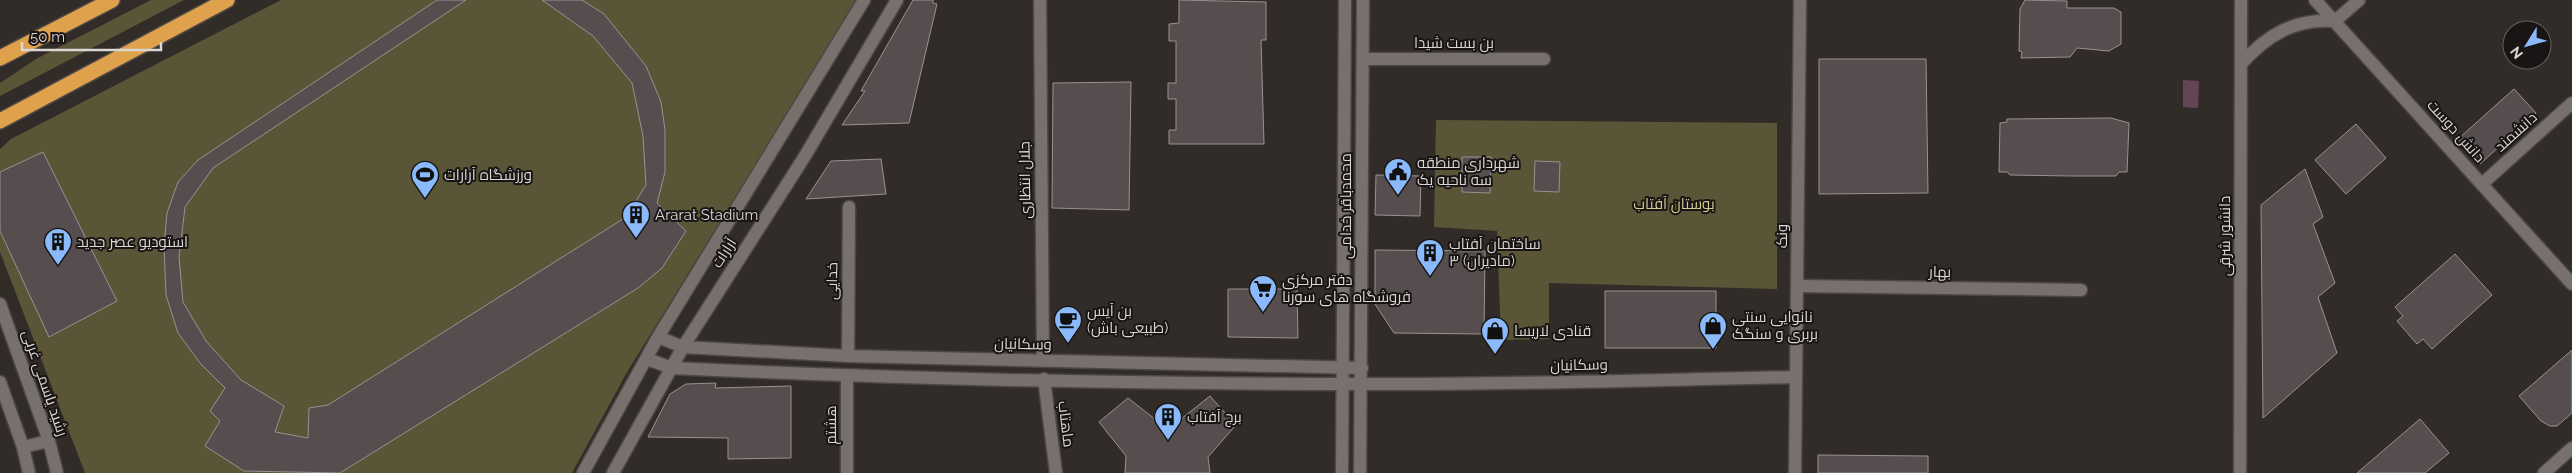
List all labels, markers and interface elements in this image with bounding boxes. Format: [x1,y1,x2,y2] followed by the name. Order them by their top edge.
[22,20,161,52] scale bar
[2502,20,2552,70] north arrow
[30,28,65,46] text: 50 m
[1414,34,1494,53] street label: بن بست شیدا
[2507,44,2526,62] text: N
[2423,96,2489,167] street label: دانش دوست
[2491,108,2541,156] street label: دانشمند
[1015,141,1036,219] street label: جلال انتظاری
[1337,153,1356,259] street label: محمدباقر خدامی
[1417,154,1520,189] place label: شهرداری منطقه سه ناحیه یک
[1383,157,1413,196] public building icon: شهرداری منطقه سه ناحیه یک
[410,160,440,199] sports icon: ورزشگاه آرارات
[444,166,532,184] place label: ورزشگاه آرارات
[1633,195,1715,214] park label: بوستان آفتاب
[2216,196,2235,276] street label: دانشور شرقی
[621,200,651,239] building icon: Ararat Stadium
[655,206,758,224] place label: Ararat Stadium
[1773,224,1791,248] street label: ونک
[43,227,73,266] building icon: استودیو عصر جدید
[77,233,188,251] place label: استودیو عصر جدید
[708,235,740,271] street label: آرارات
[1449,235,1541,271] place label: ساختمان آفتاب ۳ (مادیران)
[1415,238,1445,277] building icon: ساختمان آفتاب ۳ (مادیران)
[823,262,842,300] street label: خدایی
[1928,263,1951,282] street label: بهار
[1282,271,1411,307] place label: دفتر مرکزی فروشگاه های سورنا
[1248,274,1278,313] supermarket icon: دفتر مرکزی فروشگاه های سورنا
[1087,302,1168,338] place label: بن آیس (طبیعی باش)
[1053,305,1083,344] cafe icon: بن آیس (طبیعی باش)
[1732,308,1818,344] place label: نانوایی سنتی بربری و سنگک
[1698,311,1728,350] shop icon: نانوایی سنتی بربری و سنگک
[1480,316,1510,355] shop icon: قنادی لاریسا
[1514,322,1591,341] place label: قنادی لاریسا
[17,327,72,439] street label: رشید یاسمی غربی
[994,334,1052,355] street label: وسکانیان
[1550,355,1608,376] street label: وسکانیان
[1054,400,1078,448] street label: ماهتاب
[1153,402,1183,441] building icon: برج آفتاب
[822,405,841,445] street label: هشتم
[1187,408,1242,428] place label: برج آفتاب

